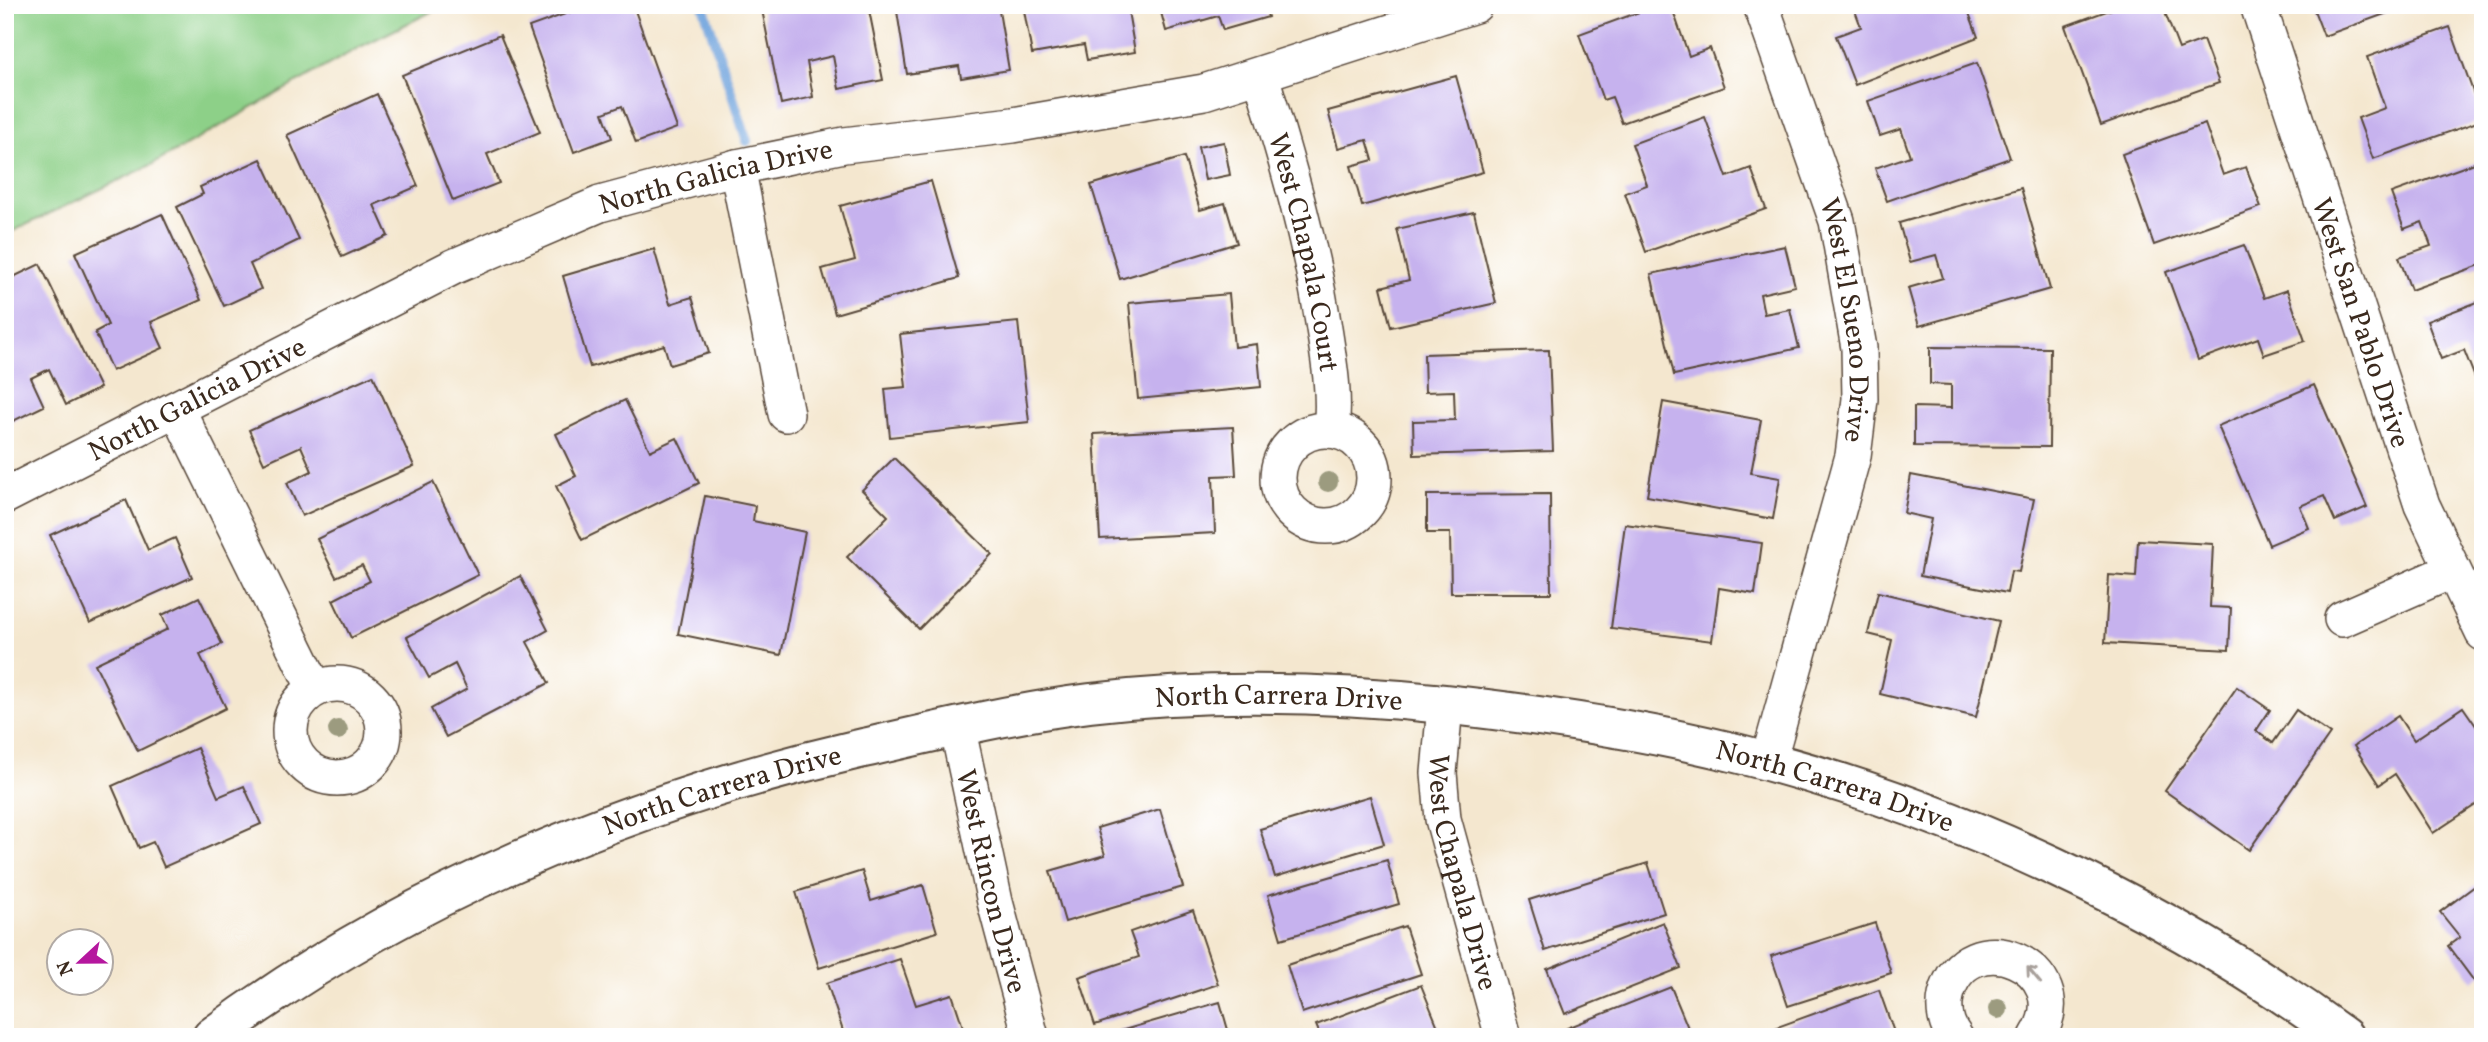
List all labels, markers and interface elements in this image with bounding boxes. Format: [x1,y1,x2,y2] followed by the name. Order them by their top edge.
[1257,129,1347,374] street label: West Chapala Court
[595,131,836,225] street label: North Galicia Drive
[1808,193,1877,445] street label: West El Sueno Drive
[2301,193,2419,453] street label: West San Pablo Drive
[82,328,313,472] street label: North Galicia Drive
[1154,677,1404,722] street label: North Carrera Drive
[1711,732,1959,843] street label: North Carrera Drive
[597,737,846,847] street label: North Carrera Drive
[1416,752,1506,995] street label: West Chapala Drive
[945,766,1036,998] street label: West Rincon Drive
[46,926,116,996] north arrow
[51,956,81,979] text: N
[2026,966,2042,984] one-way arrow

